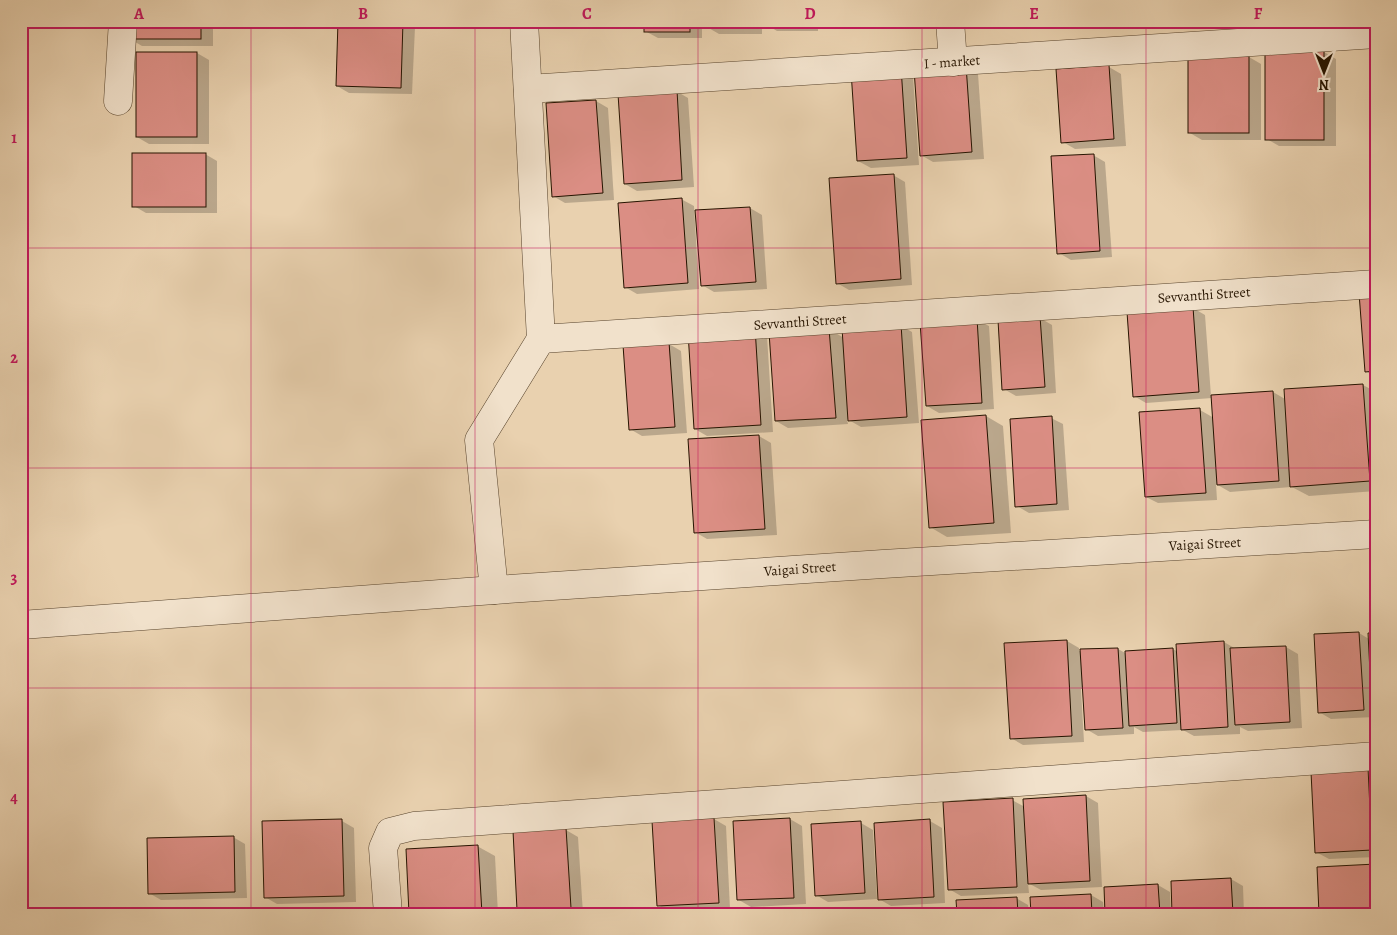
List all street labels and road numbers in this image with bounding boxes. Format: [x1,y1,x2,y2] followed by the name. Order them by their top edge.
[923,51,981,73] street label: I - market
[1157,282,1251,308] street label: Sevvanthi Street
[753,309,847,335] street label: Sevvanthi Street
[1167,533,1242,555] street label: Vaigai Street
[762,557,837,581] street label: Vaigai Street

